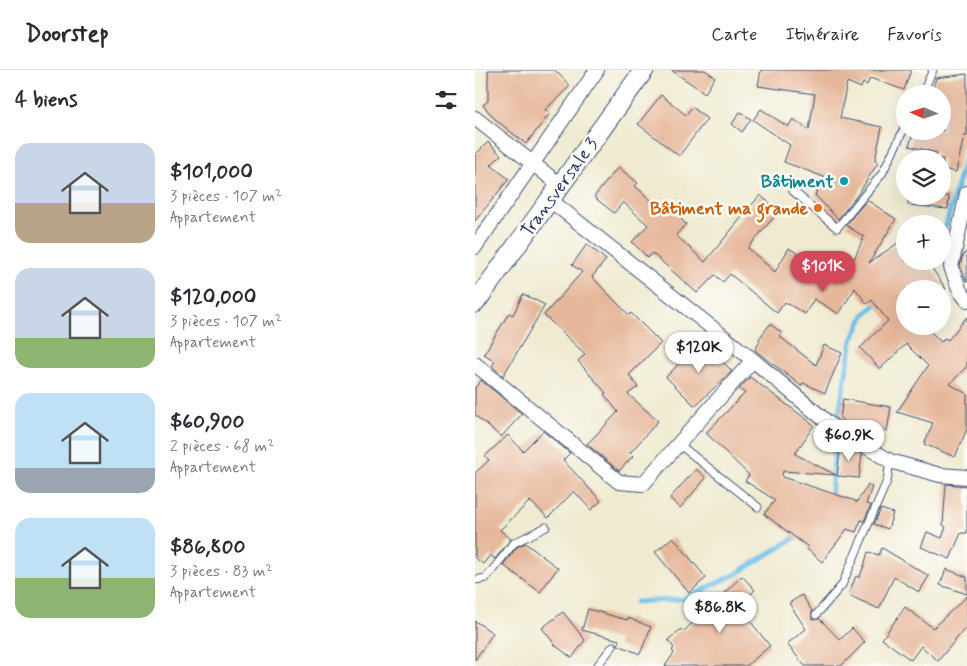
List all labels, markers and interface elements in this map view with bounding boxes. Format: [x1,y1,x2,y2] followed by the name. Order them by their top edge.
[25,19,109,50] text: Doorstep
[711,23,757,47] text: Carte
[785,23,859,47] text: Itinéraire
[887,23,942,47] text: Favoris
[896,85,951,140] north arrow
[896,85,951,335] map controls
[15,86,78,114] text: 4 biens
[432,86,460,114] icon: filters
[516,133,604,242] street label: Transversale 3
[896,150,951,205] button: layers
[170,158,253,186] text: $101,000
[55,163,115,223] icon: home
[761,170,834,194] place label: Bâtiment
[838,175,850,187] marker: Bâtiment
[170,186,282,207] text: 3 pièces · 107 m²
[650,197,809,223] place label: Bâtiment ma grande
[812,202,824,214] marker: Bâtiment ma grande
[170,207,256,228] text: Appartement
[896,215,951,270] button: +
[788,250,858,293] pin: $101K
[801,256,845,277] text: $101K
[896,280,951,335] button: −
[170,283,256,311] text: $120,000
[55,288,115,348] icon: home
[170,311,282,332] text: 3 pièces · 107 m²
[170,332,256,353] text: Appartement
[664,332,734,374] pin: $120K
[676,337,722,358] text: $120K
[170,408,244,436] text: $60,900
[55,413,115,473] icon: home
[808,420,890,462] pin: $60.9K
[824,425,874,446] text: $60.9K
[170,436,274,457] text: 2 pièces · 68 m²
[170,457,256,478] text: Appartement
[170,533,245,561] text: $86,800
[55,538,115,598] icon: home
[170,561,273,582] text: 3 pièces · 83 m²
[170,582,256,603] text: Appartement
[679,592,761,634] pin: $86.8K
[695,597,745,618] text: $86.8K

